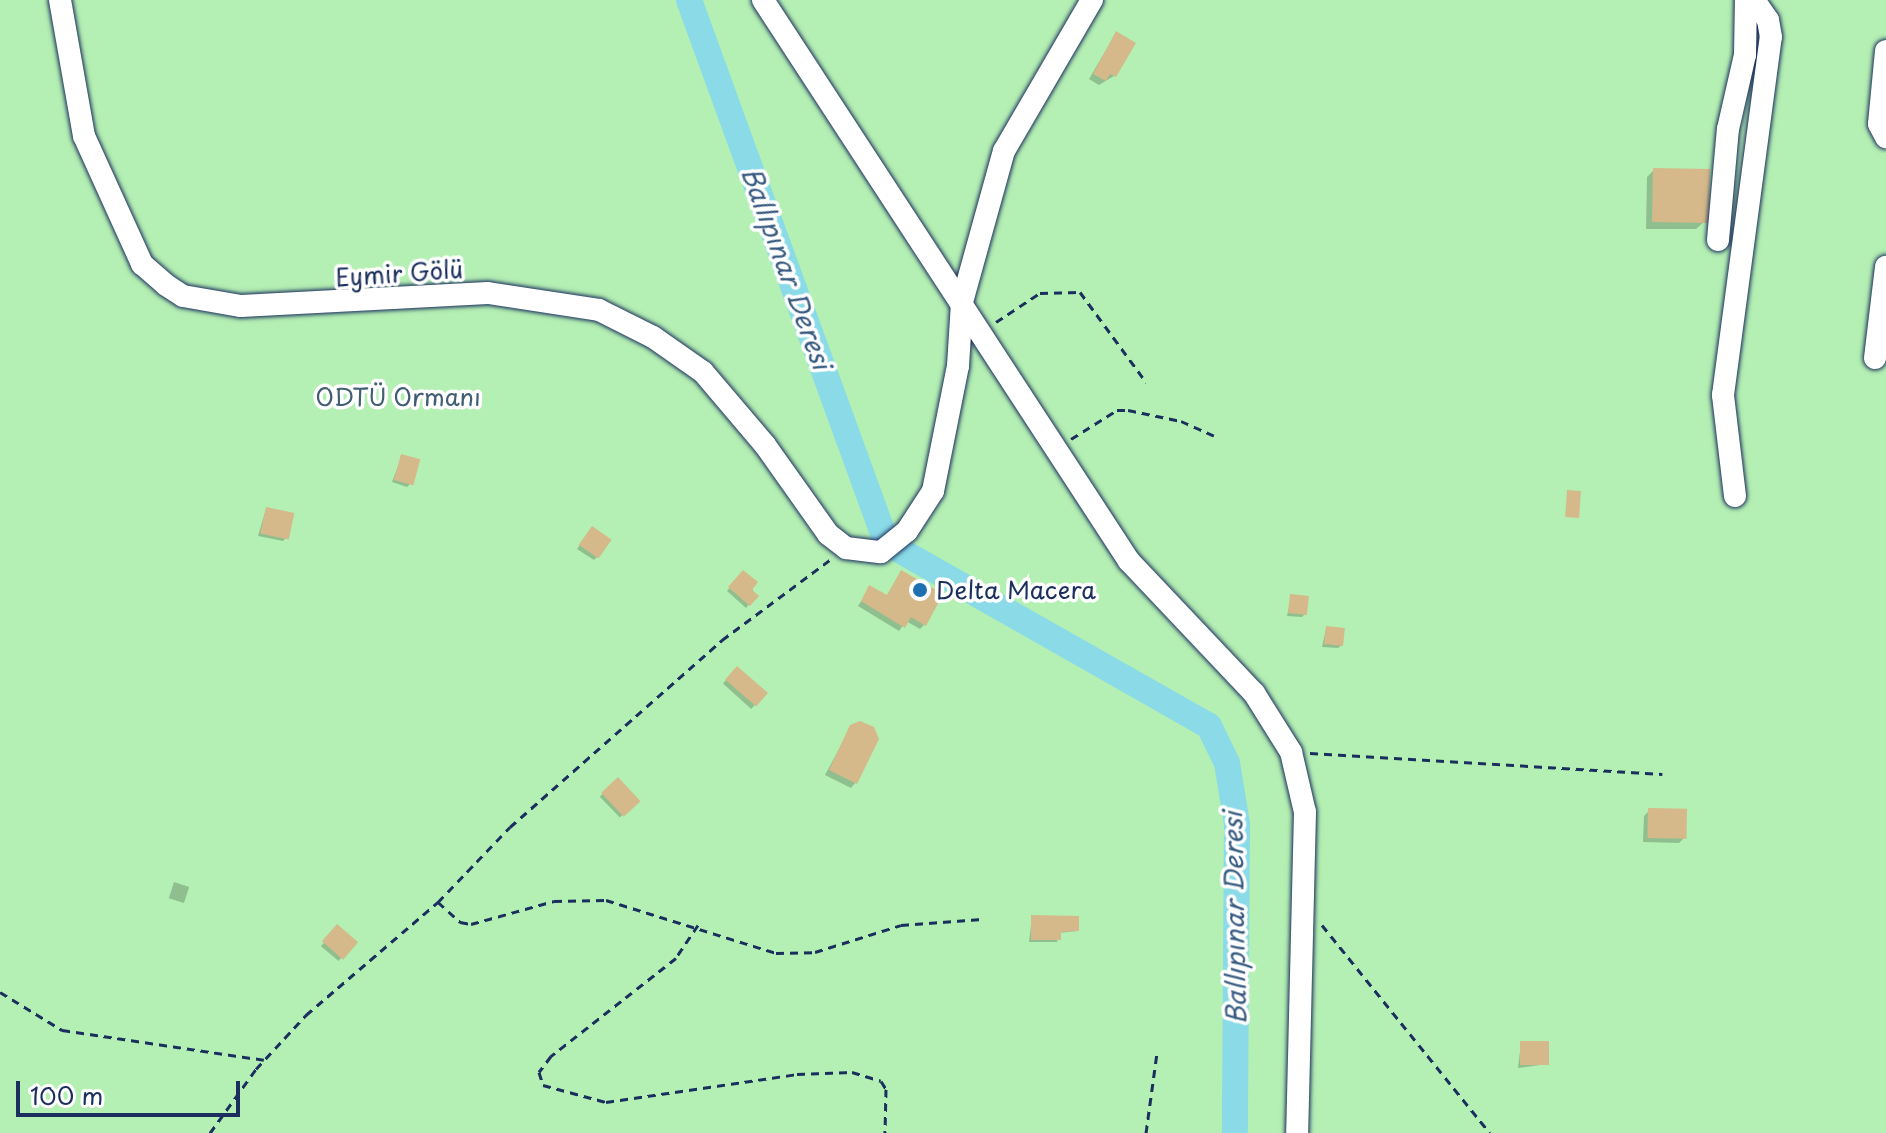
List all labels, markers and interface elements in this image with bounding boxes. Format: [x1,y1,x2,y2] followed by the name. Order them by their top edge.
[736,163,838,373] water label: Ballıpınar Deresi
[334,254,464,292] street label: Eymir Gölü
[315,383,481,411] park label: ODTÜ Ormanı
[936,576,1095,604] place label: Delta Macera
[911,581,929,599] marker: Delta Macera
[1217,812,1251,1024] water label: Ballıpınar Deresi
[20,1065,244,1115] scale bar
[30,1077,103,1113] text: 100 m

